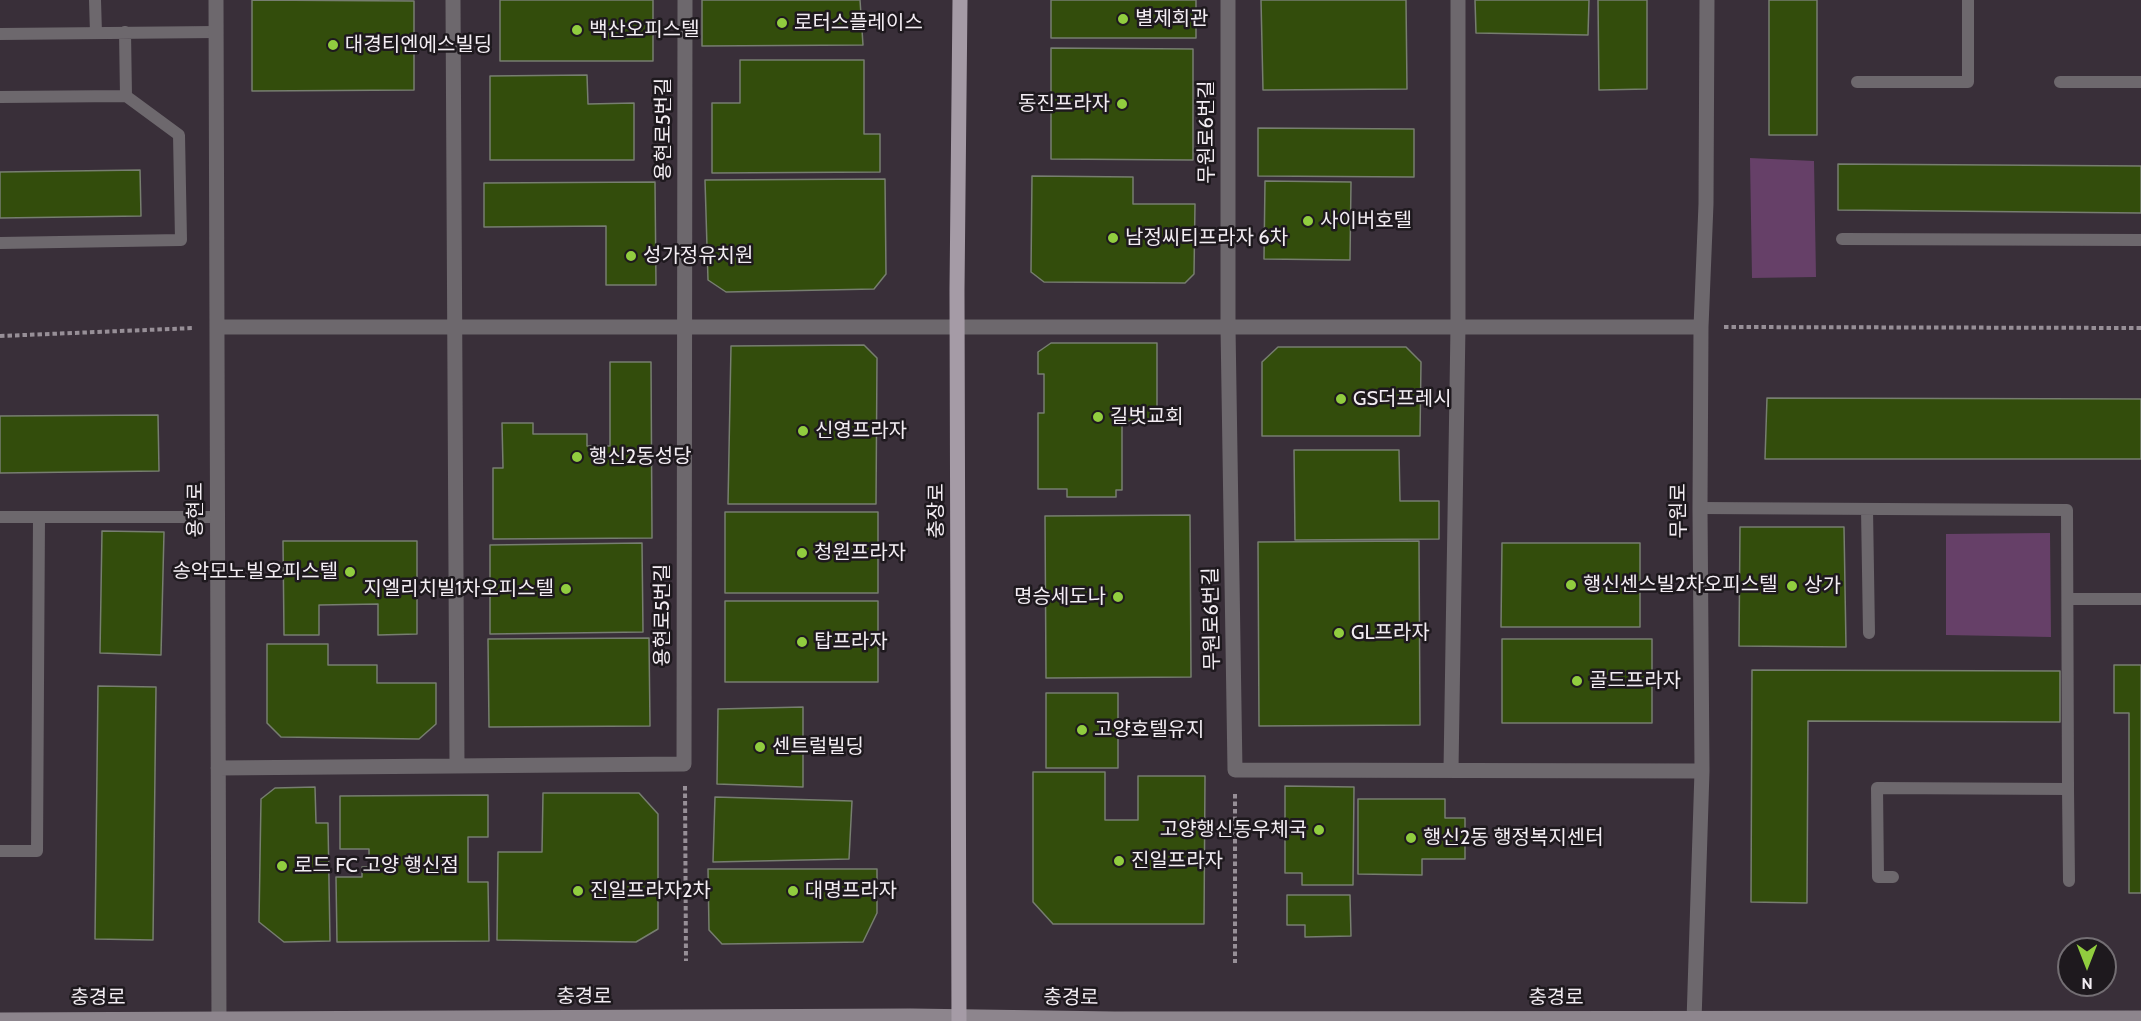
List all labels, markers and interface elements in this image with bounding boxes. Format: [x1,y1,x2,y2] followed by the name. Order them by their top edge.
[1135,7,1209,31] place label: 별제회관
[794,11,923,35] place label: 로터스플레이스
[1116,12,1130,26] marker: 별제회관
[775,16,789,30] marker: 로터스플레이스
[589,18,699,42] place label: 백산오피스텔
[570,23,584,37] marker: 백산오피스텔
[345,33,492,57] place label: 대경티엔에스빌딩
[326,38,340,52] marker: 대경티엔에스빌딩
[652,78,676,180] street label: 용현로5번길
[1195,80,1219,184] street label: 무원로6번길
[1018,92,1110,116] place label: 동진프라자
[1115,97,1129,111] marker: 동진프라자
[1320,209,1412,233] place label: 사이버호텔
[1301,214,1315,228] marker: 사이버호텔
[1125,226,1288,250] place label: 남정씨티프라자 6차
[1106,231,1120,245] marker: 남정씨티프라자 6차
[643,244,753,268] place label: 성가정유치원
[624,249,638,263] marker: 성가정유치원
[1353,387,1452,411] place label: GS더프레시
[1334,392,1348,406] marker: GS더프레시
[1110,405,1184,429] place label: 길벗교회
[1091,410,1105,424] marker: 길벗교회
[815,419,907,443] place label: 신영프라자
[796,424,810,438] marker: 신영프라자
[589,445,691,469] place label: 행신2동성당
[570,450,584,464] marker: 행신2동성당
[184,482,208,538] street label: 용현로
[925,483,949,539] street label: 충장로
[1667,483,1691,539] street label: 무원로
[814,541,906,565] place label: 청원프라자
[795,546,809,560] marker: 청원프라자
[172,560,338,584] place label: 송악모노빌오피스텔
[651,564,675,666] street label: 용현로5번길
[343,565,357,579] marker: 송악모노빌오피스텔
[1199,567,1225,671] street label: 무원로6번길
[1583,573,1777,597] place label: 행신센스빌2차오피스텔
[1804,574,1841,598] place label: 상가
[363,577,554,601] place label: 지엘리치빌1차오피스텔
[1564,578,1578,592] marker: 행신센스빌2차오피스텔
[1785,579,1799,593] marker: 상가
[559,582,573,596] marker: 지엘리치빌1차오피스텔
[1014,585,1106,609] place label: 명승세도나
[1111,590,1125,604] marker: 명승세도나
[1351,621,1430,645] place label: GL프라자
[1332,626,1346,640] marker: GL프라자
[814,630,888,654] place label: 탑프라자
[795,635,809,649] marker: 탑프라자
[1589,669,1681,693] place label: 골드프라자
[1570,674,1584,688] marker: 골드프라자
[1094,718,1204,742] place label: 고양호텔유지
[1075,723,1089,737] marker: 고양호텔유지
[772,735,864,759] place label: 센트럴빌딩
[753,740,767,754] marker: 센트럴빌딩
[1160,818,1307,842] place label: 고양행신동우체국
[1312,823,1326,837] marker: 고양행신동우체국
[1423,826,1604,850] place label: 행신2동 행정복지센터
[1404,831,1418,845] marker: 행신2동 행정복지센터
[1131,849,1223,873] place label: 진일프라자
[294,854,459,878] place label: 로드 FC 고양 행신점
[1112,854,1126,868] marker: 진일프라자
[275,859,289,873] marker: 로드 FC 고양 행신점
[590,879,711,903] place label: 진일프라자2차
[805,879,897,903] place label: 대명프라자
[571,884,585,898] marker: 진일프라자2차
[786,884,800,898] marker: 대명프라자
[2057,937,2117,997] north arrow
[2081,974,2093,993] text: N
[556,985,612,1009] street label: 충경로
[70,986,126,1010] street label: 충경로
[1043,986,1099,1010] street label: 충경로
[1528,986,1584,1010] street label: 충경로

